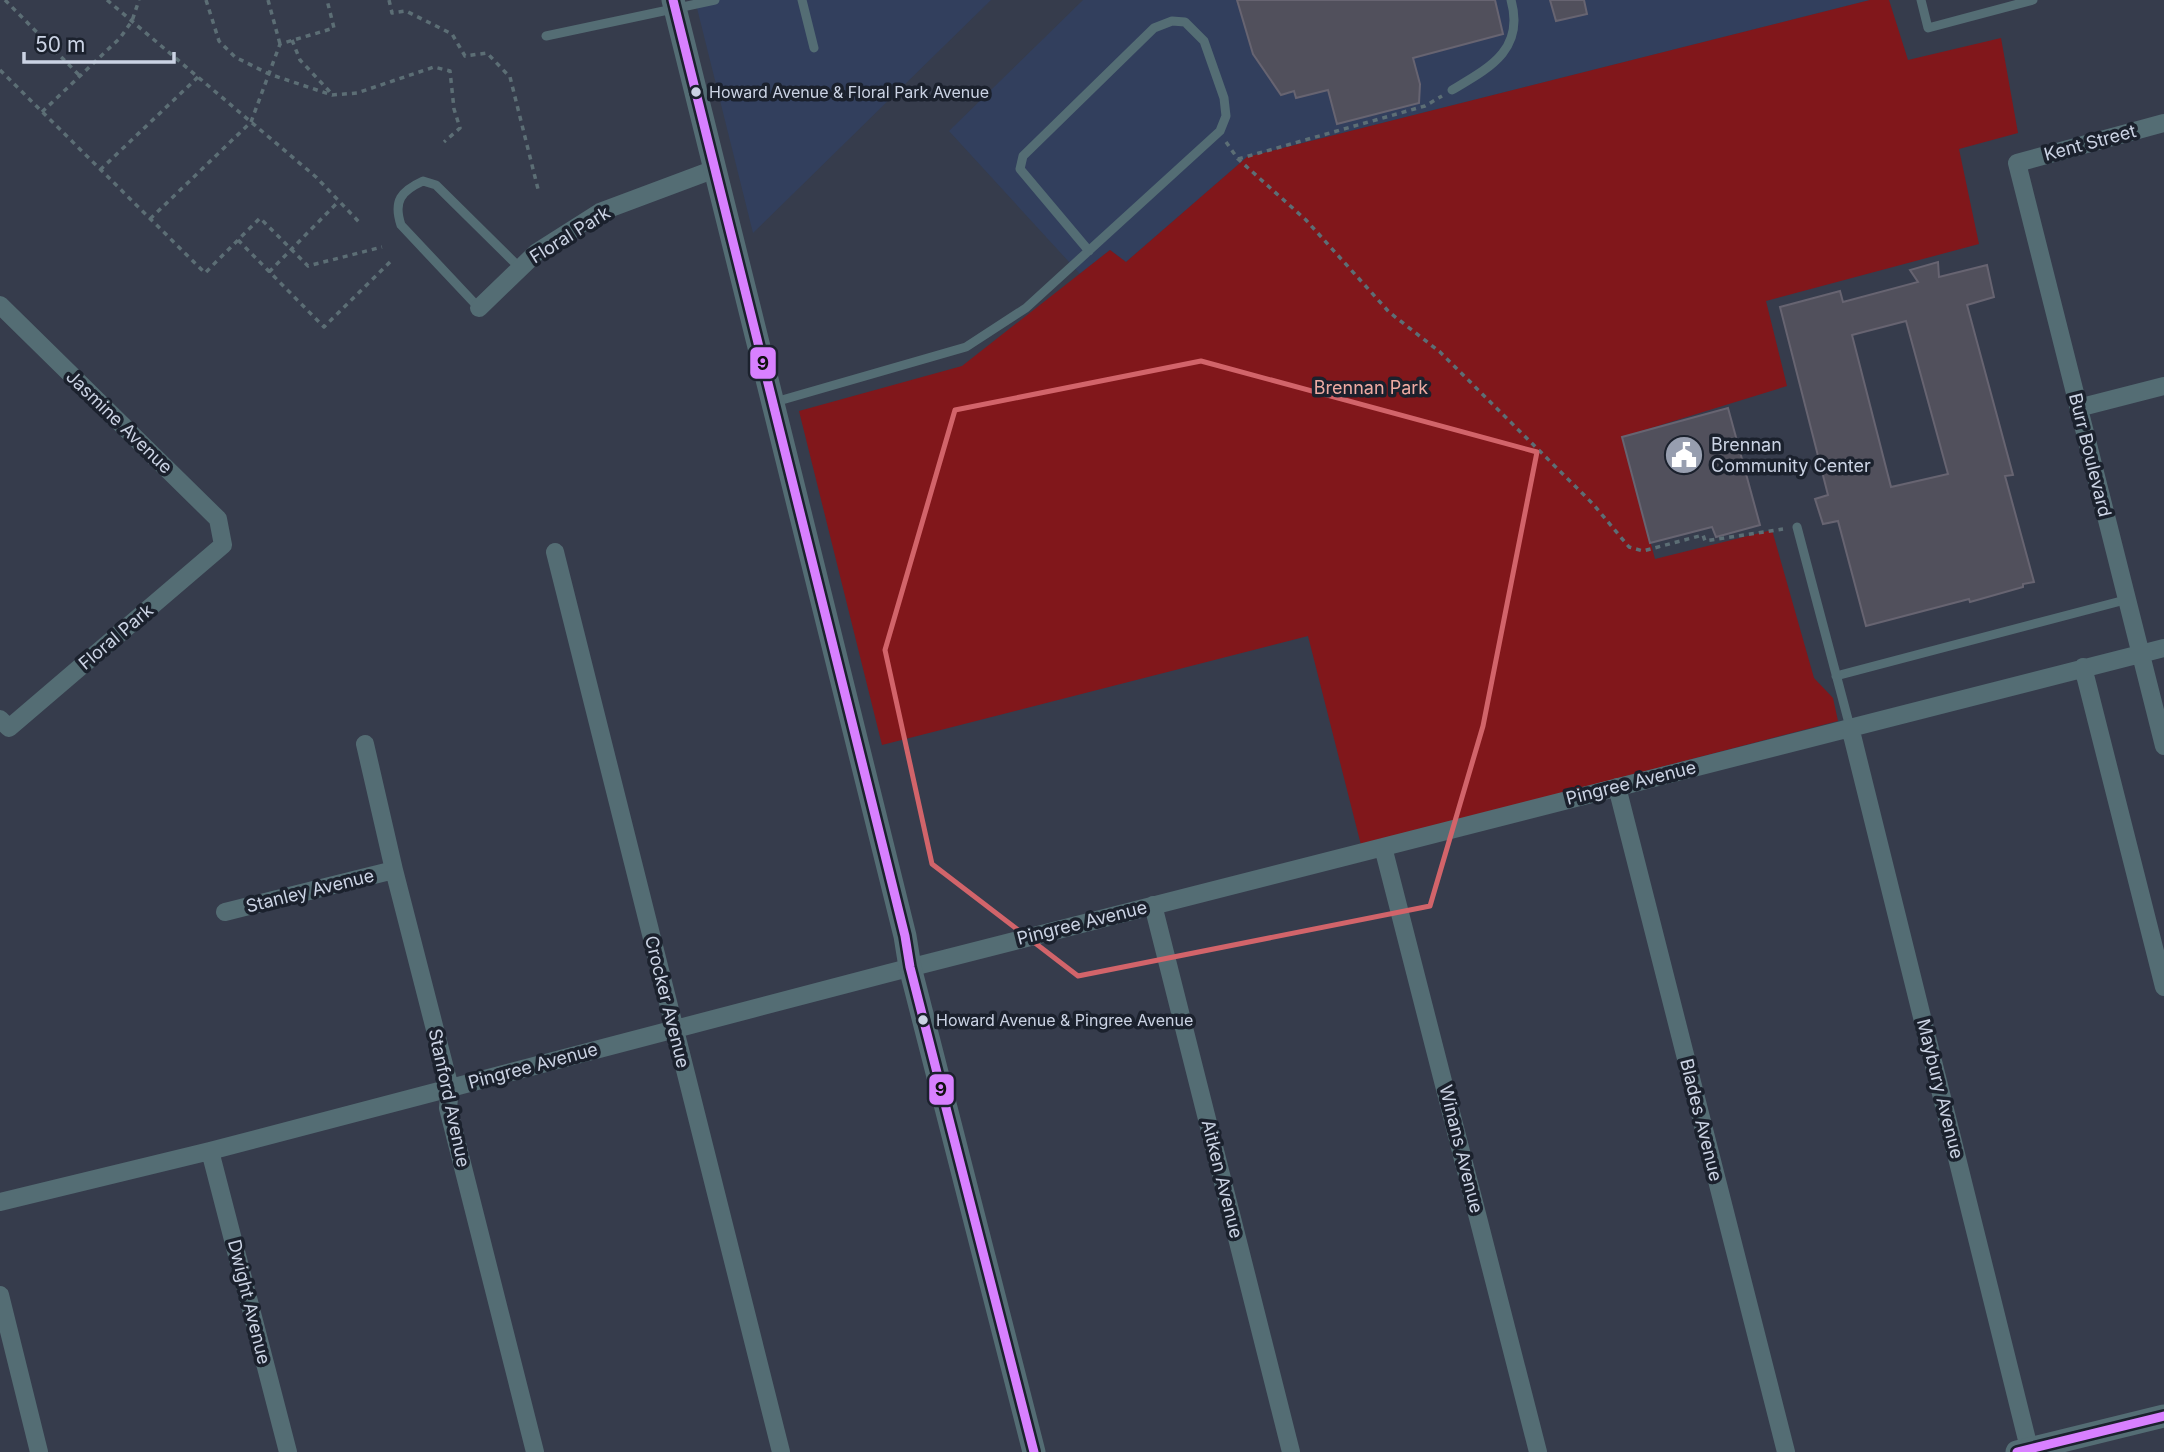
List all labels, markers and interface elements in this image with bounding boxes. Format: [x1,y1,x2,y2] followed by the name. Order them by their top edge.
[24,21,175,65] scale bar
[35,32,85,57] text: 50 m
[709,82,989,102] place label: Howard Avenue & Floral Park Avenue
[689,85,703,99] marker: Howard Avenue & Floral Park Avenue
[2042,120,2138,165] street label: Kent Street
[526,202,614,267] street label: Floral Park
[749,346,777,380] line badge: 9
[757,352,769,375] text: 9
[62,366,177,478] street label: Jasmine Avenue
[1314,377,1428,398] park label: Brennan Park
[2065,391,2116,519] street label: Burr Boulevard
[1663,434,1705,476] public building icon: Brennan Community Center
[1711,434,1871,476] place label: Brennan Community Center
[74,599,157,674] street label: Floral Park
[1564,756,1698,809] street label: Pingree Avenue
[244,864,376,917] street label: Stanley Avenue
[1015,896,1149,949] street label: Pingree Avenue
[641,933,694,1070] street label: Crocker Avenue
[936,1010,1193,1030] place label: Howard Avenue & Pingree Avenue
[916,1013,930,1027] marker: Howard Avenue & Pingree Avenue
[1913,1017,1968,1161] street label: Maybury Avenue
[425,1027,474,1169] street label: Stanford Avenue
[466,1038,600,1093] street label: Pingree Avenue
[1676,1056,1727,1183] street label: Blades Avenue
[928,1073,955,1106] line badge: 9
[935,1078,947,1101] text: 9
[1435,1083,1488,1215] street label: Winans Avenue
[1198,1117,1247,1240] street label: Aitken Avenue
[224,1237,275,1366] street label: Dwight Avenue

